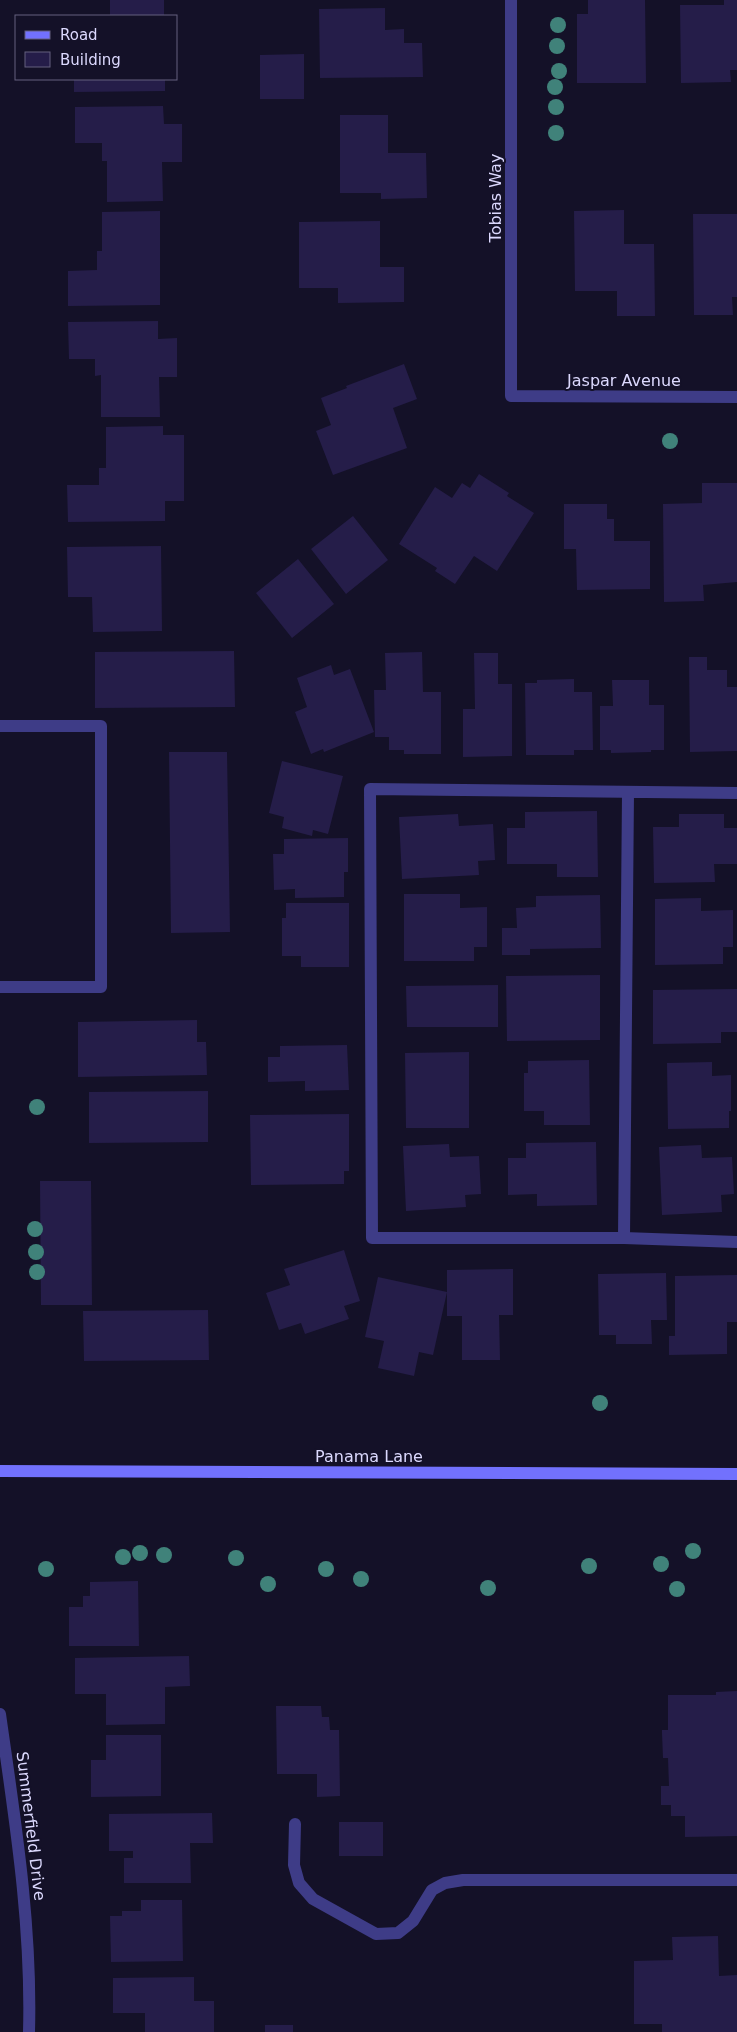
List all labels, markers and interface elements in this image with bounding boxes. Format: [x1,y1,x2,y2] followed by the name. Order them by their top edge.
[15,15,178,80] legend
[60,26,98,44] text: Road
[60,51,121,69] text: Building
[486,154,505,243] street label: Tobias Way
[566,371,681,390] street label: Jaspar Avenue
[315,1447,423,1466] street label: Panama Lane
[12,1750,50,1902] street label: Summerfield Drive

